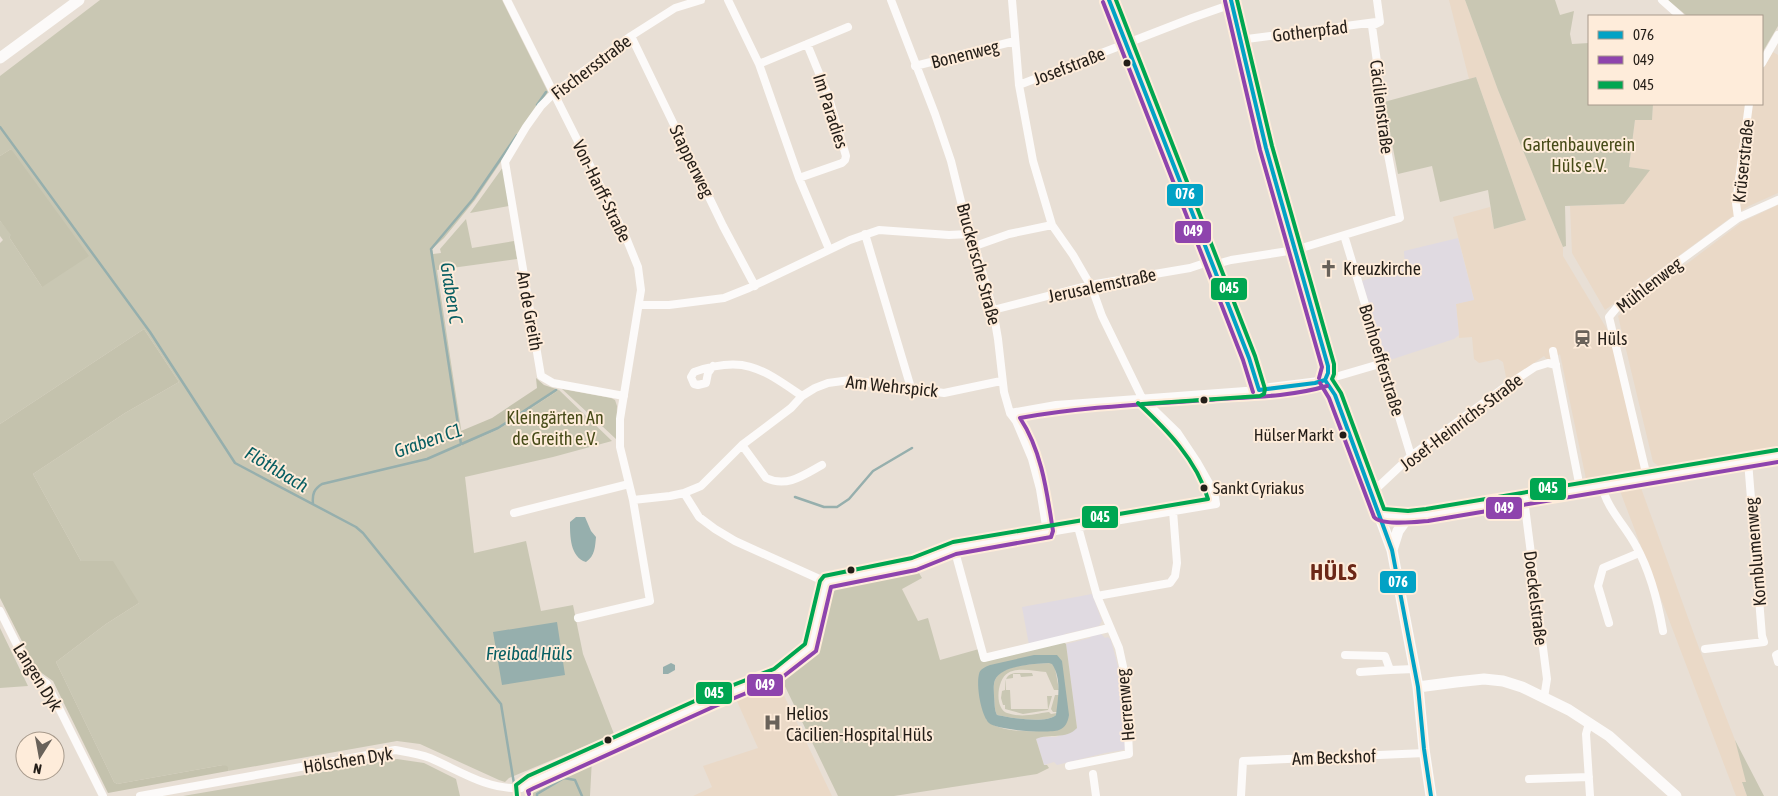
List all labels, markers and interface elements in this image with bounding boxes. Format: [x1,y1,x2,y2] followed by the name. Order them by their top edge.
[1588,15,1763,105] legend
[1271,16,1349,46] street label: Gotherpfad
[1633,26,1654,43] text: 076
[547,30,635,104] street label: Fischersstraße
[929,35,1001,73] street label: Bonenweg
[1030,43,1108,89] street label: Josefstraße
[1633,51,1654,68] text: 049
[1122,58,1132,68] unlabelled marker
[1366,59,1398,155] street label: Cäcilienstraße
[809,71,853,151] street label: Im Paradies
[1633,76,1654,93] text: 045
[1728,118,1758,204] street label: Krüserstraße
[665,121,719,201] street label: Stapperweg
[1523,134,1635,176] park label: Gartenbauverein Hüls e.V.
[568,137,636,245] street label: Von-Harff-Straße
[1166,183,1204,207] line badge: 076
[1175,186,1195,202] text: 076
[953,201,1005,327] street label: Bruckersche Straße
[1174,220,1212,244] line badge: 049
[1183,223,1203,239] text: 049
[1612,253,1686,317] street label: Mühlenweg
[1319,258,1339,278] church icon: Kreuzkirche
[1343,258,1421,279] place label: Kreuzkirche
[436,261,468,326] water label: Graben C
[1046,263,1158,307] street label: Jerusalemstraße
[513,270,547,352] street label: An de Greith
[1210,277,1248,301] line badge: 045
[1219,280,1239,296] text: 045
[1355,302,1409,418] street label: Bonhoefferstraße
[1573,328,1593,348] station icon: Hüls
[1597,328,1627,349] place label: Hüls
[1396,369,1526,475] street label: Josef-Heinrichs-Straße
[845,371,939,401] street label: Am Wehrspick
[1199,395,1209,405] unlabelled marker
[506,407,604,449] park label: Kleingärten An de Greith e.V.
[391,418,465,462] water label: Graben C1
[1254,425,1334,445] place label: Hülser Markt
[1338,430,1348,440] marker: Hülser Markt
[241,442,313,496] water label: Flöthbach
[1529,477,1567,501] line badge: 045
[1213,478,1304,498] place label: Sankt Cyriakus
[1538,480,1558,496] text: 045
[1199,483,1209,493] marker: Sankt Cyriakus
[1485,496,1523,520] line badge: 049
[1740,496,1770,607] street label: Kornblumenweg
[1494,500,1514,516] text: 049
[1081,505,1119,529] line badge: 045
[1090,509,1110,525] text: 045
[1520,549,1552,647] street label: Doeckelstraße
[1310,559,1358,585] district label: HÜLS
[846,565,856,575] unlabelled marker
[1379,570,1417,594] line badge: 076
[1388,574,1408,590] text: 076
[9,639,67,715] street label: Langen Dyk
[486,642,573,664] water label: Freibad Hüls
[1111,668,1139,742] street label: Herrenweg
[746,673,784,697] line badge: 049
[755,677,775,693] text: 049
[695,681,733,705] line badge: 045
[704,685,724,701] text: 045
[786,703,933,745] place label: Helios Cäcilien-Hospital Hüls
[762,713,782,733] hospital icon: Helios Cäcilien-Hospital Hüls
[15,731,65,781] north arrow
[603,735,613,745] unlabelled marker
[302,743,394,777] street label: Hölschen Dyk
[1292,745,1376,769] street label: Am Beckshof
[32,760,43,777] text: N

